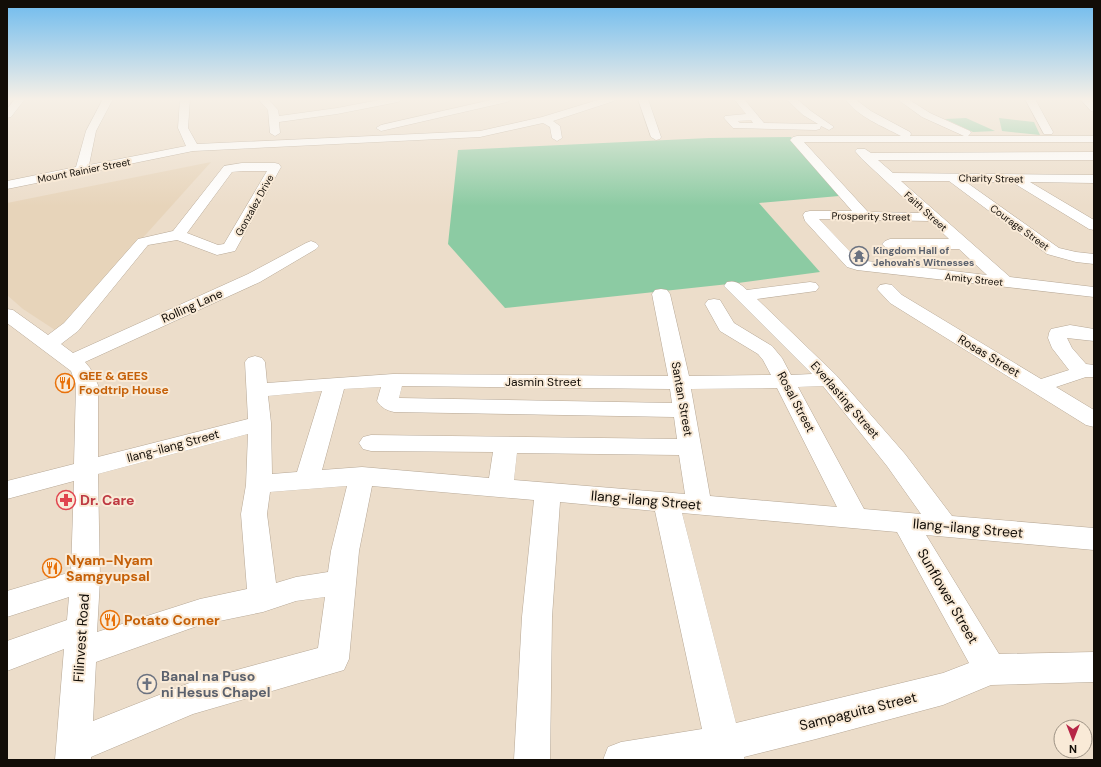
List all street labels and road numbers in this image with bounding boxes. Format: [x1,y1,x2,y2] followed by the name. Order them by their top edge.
[36,155,132,186] street label: Mount Rainier Street
[958,171,1024,186] street label: Charity Street
[232,172,277,238] street label: Gonzalez Drive
[901,189,950,234] street label: Faith Street
[988,202,1052,253] street label: Courage Street
[831,209,911,224] street label: Prosperity Street
[944,270,1004,289] street label: Amity Street
[159,285,225,327] street label: Rolling Lane
[955,331,1023,381] street label: Rosas Street
[807,358,883,442] street label: Everlasting Street
[668,360,697,438] street label: Santan Street
[773,369,819,435] street label: Rosal Street
[505,374,581,390] street label: Jasmin Street
[125,426,221,466] street label: Ilang-ilang Street
[590,486,702,514] street label: Ilang-ilang Street
[912,514,1024,542] street label: Ilang-ilang Street
[913,545,983,647] street label: Sunflower Street
[69,593,93,683] street label: Filinvest Road
[797,688,919,734] street label: Sampaguita Street

